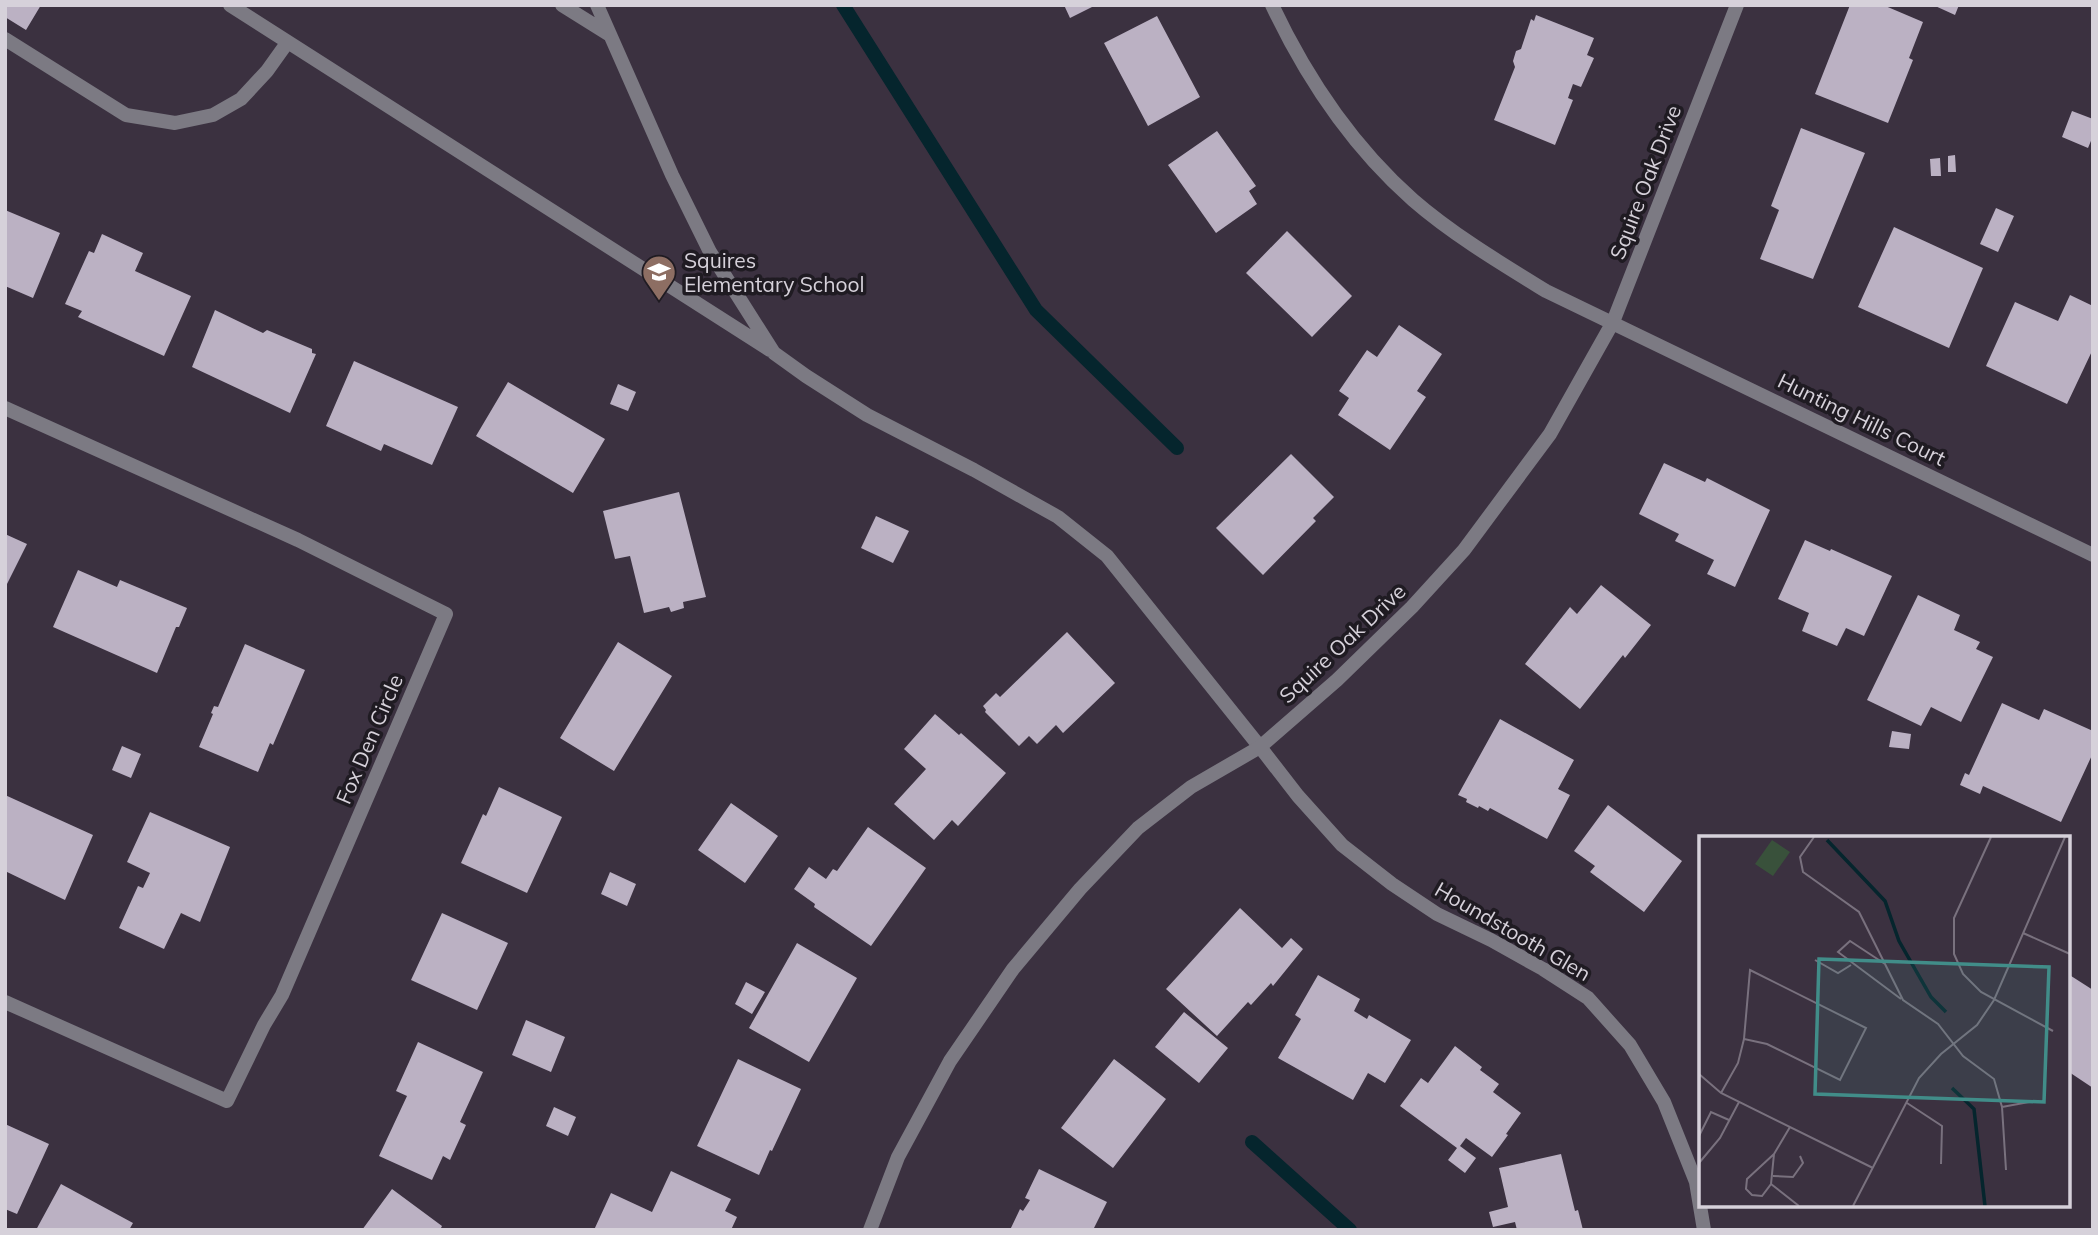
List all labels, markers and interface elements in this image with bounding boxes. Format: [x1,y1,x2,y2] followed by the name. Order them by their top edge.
[1604,101,1686,263] street label: Squire Oak Drive
[684,247,865,297] place label: Squires Elementary School
[640,253,678,302] school or university icon: Squires Elementary School
[1774,367,1950,471] street label: Hunting Hills Court
[1274,578,1410,708] street label: Squire Oak Drive
[330,670,408,808] street label: Fox Den Circle
[1699,836,2070,1207] inset map
[1430,876,1596,986] street label: Houndstooth Glen

